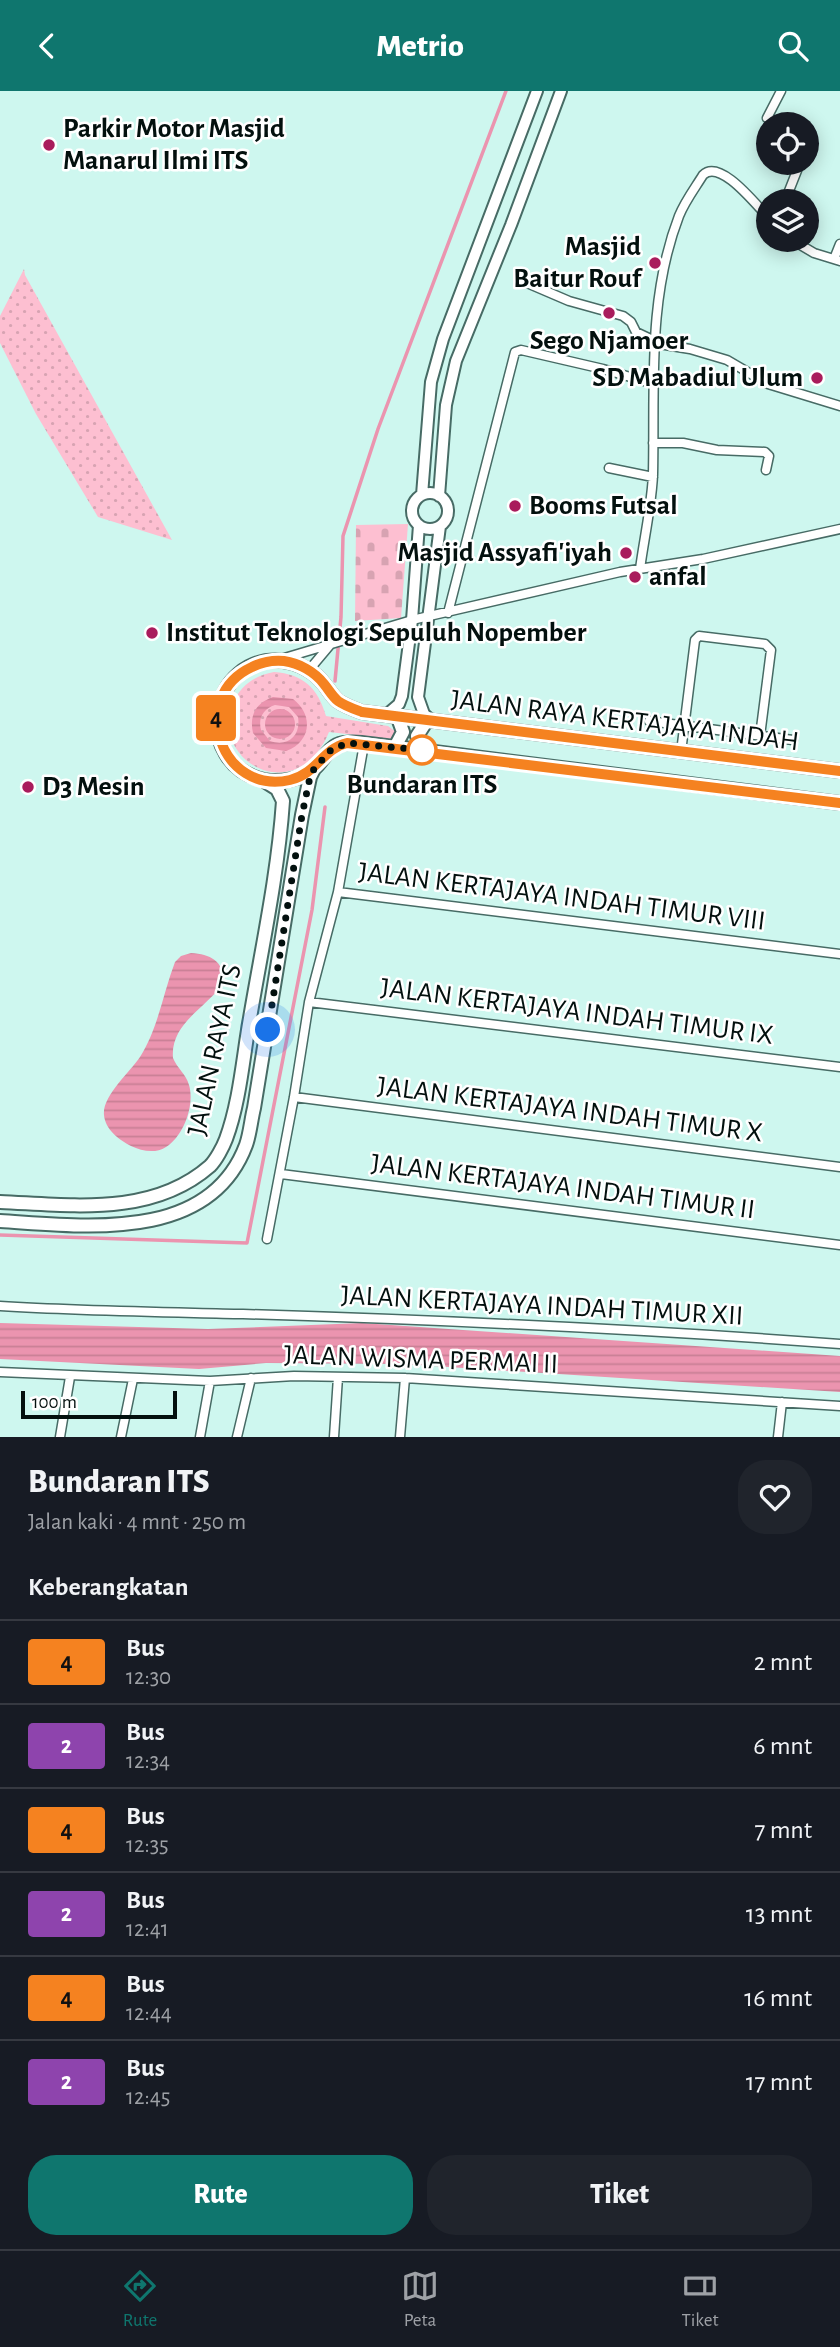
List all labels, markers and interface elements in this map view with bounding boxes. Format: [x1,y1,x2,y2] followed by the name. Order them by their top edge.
[28,27,66,65] icon: back
[774,27,812,65] icon: search
[376,30,464,62] text: Metrio
[756,112,819,252] map controls
[756,112,819,175] button: locate
[63,115,285,175] place label: Parkir Motor Masjid Manarul Ilmi ITS
[41,137,57,153] marker: Parkir Motor Masjid Manarul Ilmi ITS
[756,189,819,252] button: layers
[513,233,643,293] place label: Masjid Baitur Rouf
[647,255,663,271] marker: Masjid Baitur Rouf
[601,305,617,321] marker: Sego Njamoer
[530,327,689,355] place label: Sego Njamoer
[592,364,803,392] place label: SD Mabadiul Ulum
[809,370,825,386] marker: SD Mabadiul Ulum
[529,492,678,520] place label: Booms Futsal
[507,498,523,514] marker: Booms Futsal
[397,539,612,567] place label: Masjid Assyafi'iyah
[618,545,634,561] marker: Masjid Assyafi'iyah
[649,563,707,591] place label: anfal
[627,569,643,585] marker: anfal
[166,619,587,647] place label: Institut Teknologi Sepuluh Nopember
[144,625,160,641] marker: Institut Teknologi Sepuluh Nopember
[450,686,800,756] street label: JALAN RAYA KERTAJAYA INDAH
[193,695,239,741] line badge: 4
[210,706,222,730] text: 4
[407,735,437,765] marker: Bundaran ITS
[346,771,498,799] place label: Bundaran ITS
[42,773,145,801] place label: D3 Mesin
[20,779,36,795] marker: D3 Mesin
[357,858,767,936] street label: JALAN KERTAJAYA INDAH TIMUR VIII
[183,962,247,1138] street label: JALAN RAYA ITS
[379,974,775,1050] street label: JALAN KERTAJAYA INDAH TIMUR IX
[250,1012,285,1047] your location
[376,1072,764,1148] street label: JALAN KERTAJAYA INDAH TIMUR X
[370,1150,756,1224] street label: JALAN KERTAJAYA INDAH TIMUR II
[340,1281,744,1331] street label: JALAN KERTAJAYA INDAH TIMUR XII
[284,1341,558,1379] street label: JALAN WISMA PERMAI II
[21,1388,177,1420] scale bar
[32,1393,77,1412] text: 100 m
[738,1460,812,1534] button: heart
[28,1466,210,1499] text: Bundaran ITS
[28,1511,246,1534] text: Jalan kaki · 4 mnt · 250 m
[28,1574,188,1600] text: Keberangkatan
[126,1635,165,1661] text: Bus
[754,1649,812,1675] text: 2 mnt
[60,1650,73,1674] text: 4
[126,1666,171,1689] text: 12:30
[126,1719,165,1745] text: Bus
[753,1733,812,1759] text: 6 mnt
[61,1734,72,1758] text: 2
[126,1750,170,1773] text: 12:34
[126,1803,165,1829] text: Bus
[755,1817,812,1843] text: 7 mnt
[60,1818,73,1842] text: 4
[126,1834,169,1857] text: 12:35
[126,1887,165,1913] text: Bus
[746,1901,812,1927] text: 13 mnt
[61,1902,72,1926] text: 2
[126,1918,169,1941] text: 12:41
[126,1971,165,1997] text: Bus
[744,1985,812,2011] text: 16 mnt
[60,1986,73,2010] text: 4
[126,2002,172,2025] text: 12:44
[126,2055,165,2081] text: Bus
[746,2069,812,2095] text: 17 mnt
[61,2070,72,2094] text: 2
[126,2086,170,2109] text: 12:45
[28,2155,413,2235] button: Rute
[427,2155,812,2235] button: Tiket
[121,2267,159,2332] tab: Rute
[401,2267,439,2332] tab: Peta
[681,2267,719,2332] tab: Tiket

